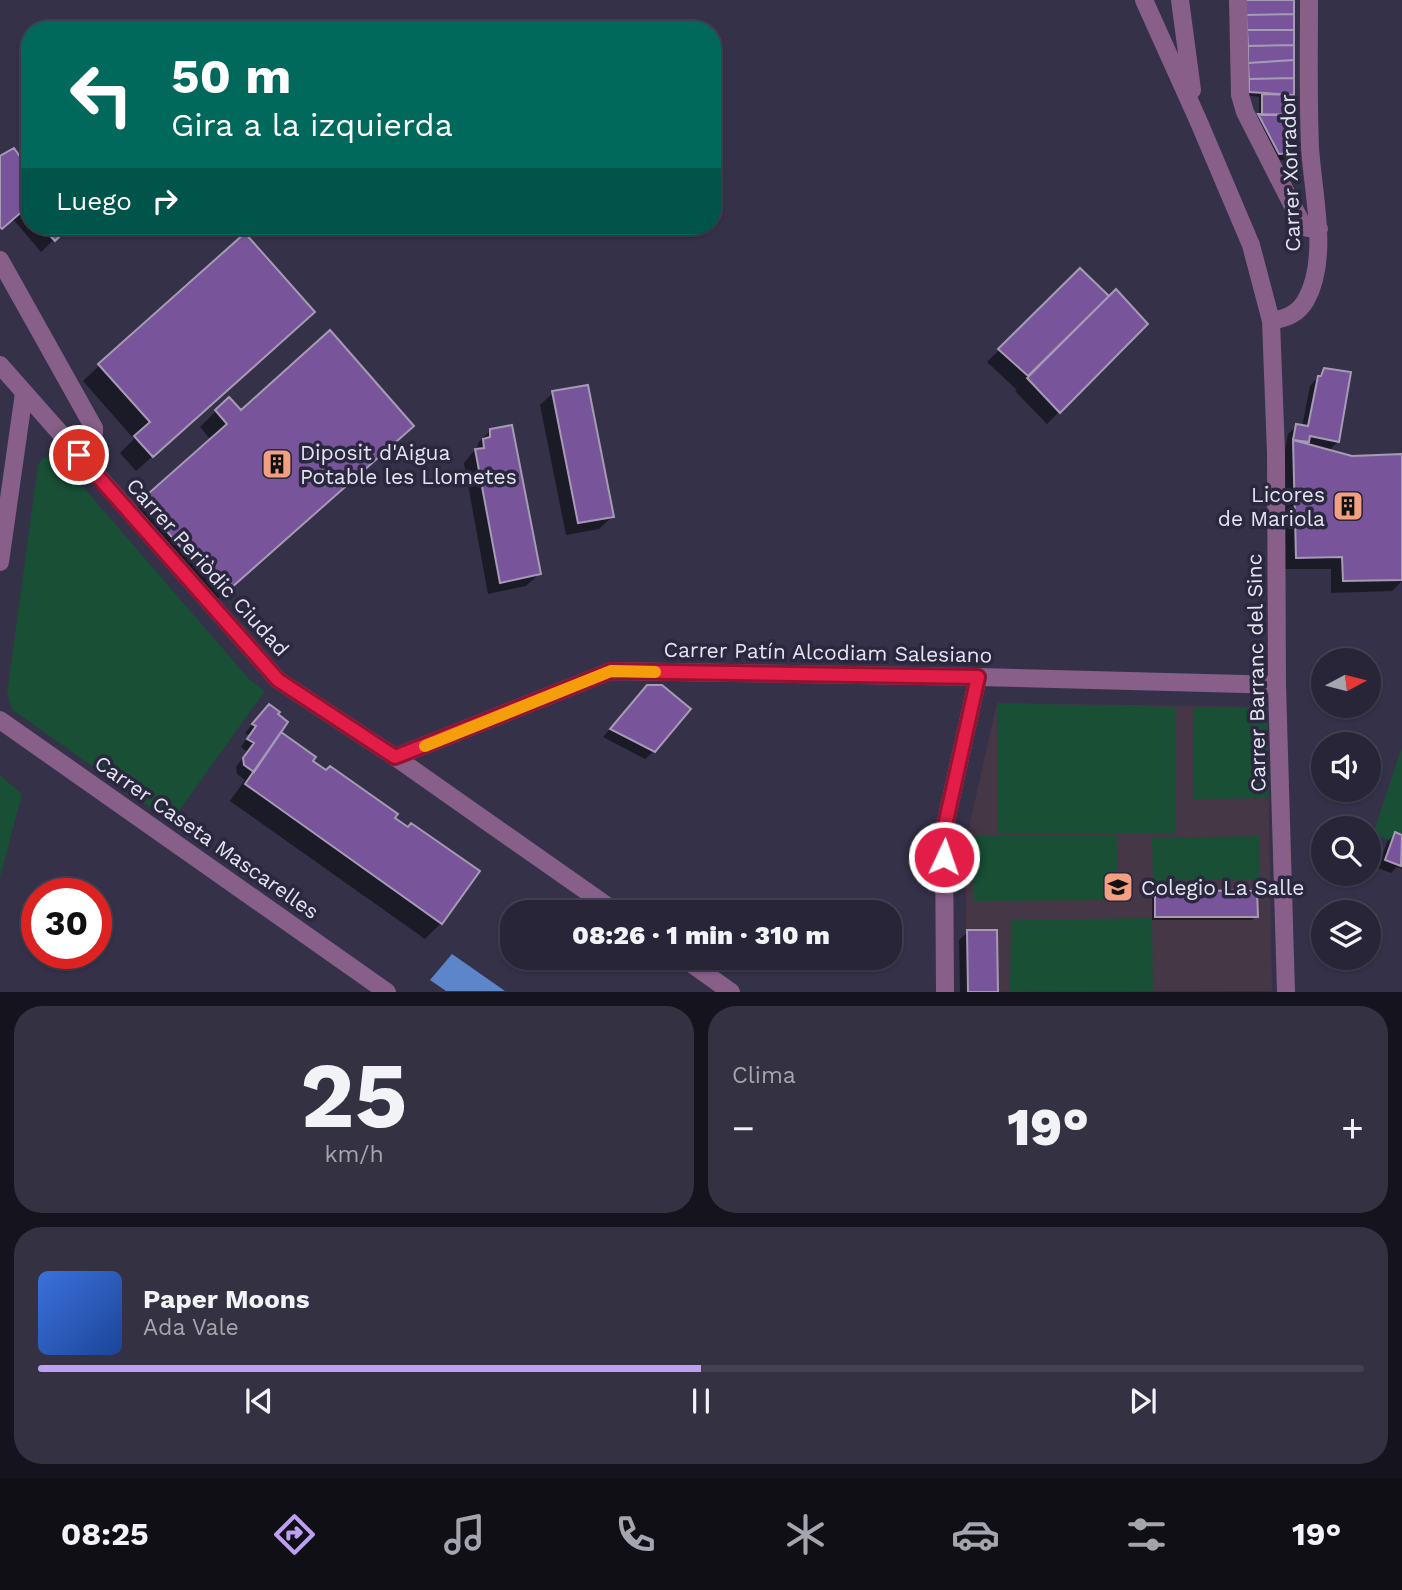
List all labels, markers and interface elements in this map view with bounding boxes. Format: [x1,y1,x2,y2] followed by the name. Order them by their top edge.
[171,47,291,105] text: 50 m
[56,49,147,140] icon: left
[1275,93,1305,252] street label: Carrer Xorrador
[171,106,453,144] text: Gira a la izquierda
[146,182,184,220] icon: right
[56,186,132,216] text: Luego
[49,425,109,485] pin
[60,436,98,474] icon: arrive
[300,440,517,489] place label: Diposit d'Aigua Potable les Llometes
[260,447,294,481] building icon: Diposit d'Aigua Potable les Llometes
[121,473,295,661] street label: Carrer Periòdic Ciudad
[1218,482,1325,531] place label: Licores de Mariola
[1331,489,1365,523] building icon: Licores de Mariola
[1241,554,1271,792] street label: Carrer Barranc del Sinc
[663,637,993,667] street label: Carrer Patín Alcodiam Salesiano
[1311,648,1381,718] north arrow
[1311,648,1381,970] map controls
[1311,732,1381,802] button: sound
[90,750,324,924] street label: Carrer Caseta Mascarelles
[1311,816,1381,886] button: search
[907,820,981,894] position arrow
[1101,870,1135,904] school or university icon: Colegio La Salle
[1141,875,1304,900] place label: Colegio La Salle
[21,878,112,969] speed limit sign: 30
[1311,900,1381,970] button: layers
[572,920,830,950] text: 08:26 · 1 min · 310 m
[300,1042,408,1149] text: 25
[732,1062,796,1089] text: Clima
[1007,1097,1089,1158] text: 19°
[732,1106,755,1150] text: −
[1341,1106,1364,1150] text: +
[324,1141,384,1168] text: km/h
[143,1284,310,1314] text: Paper Moons
[143,1314,239,1341] text: Ada Vale
[240,1382,278,1420] icon: previous
[682,1382,720,1420] icon: pause
[1124,1382,1162,1420] icon: next
[270,1510,319,1559] icon: directions
[440,1510,489,1559] icon: music
[611,1510,660,1559] icon: phone
[781,1510,830,1559] icon: climate
[951,1510,1000,1559] icon: car
[1122,1510,1171,1559] icon: filters
[61,1515,149,1553] text: 08:25
[1292,1515,1341,1553] text: 19°

